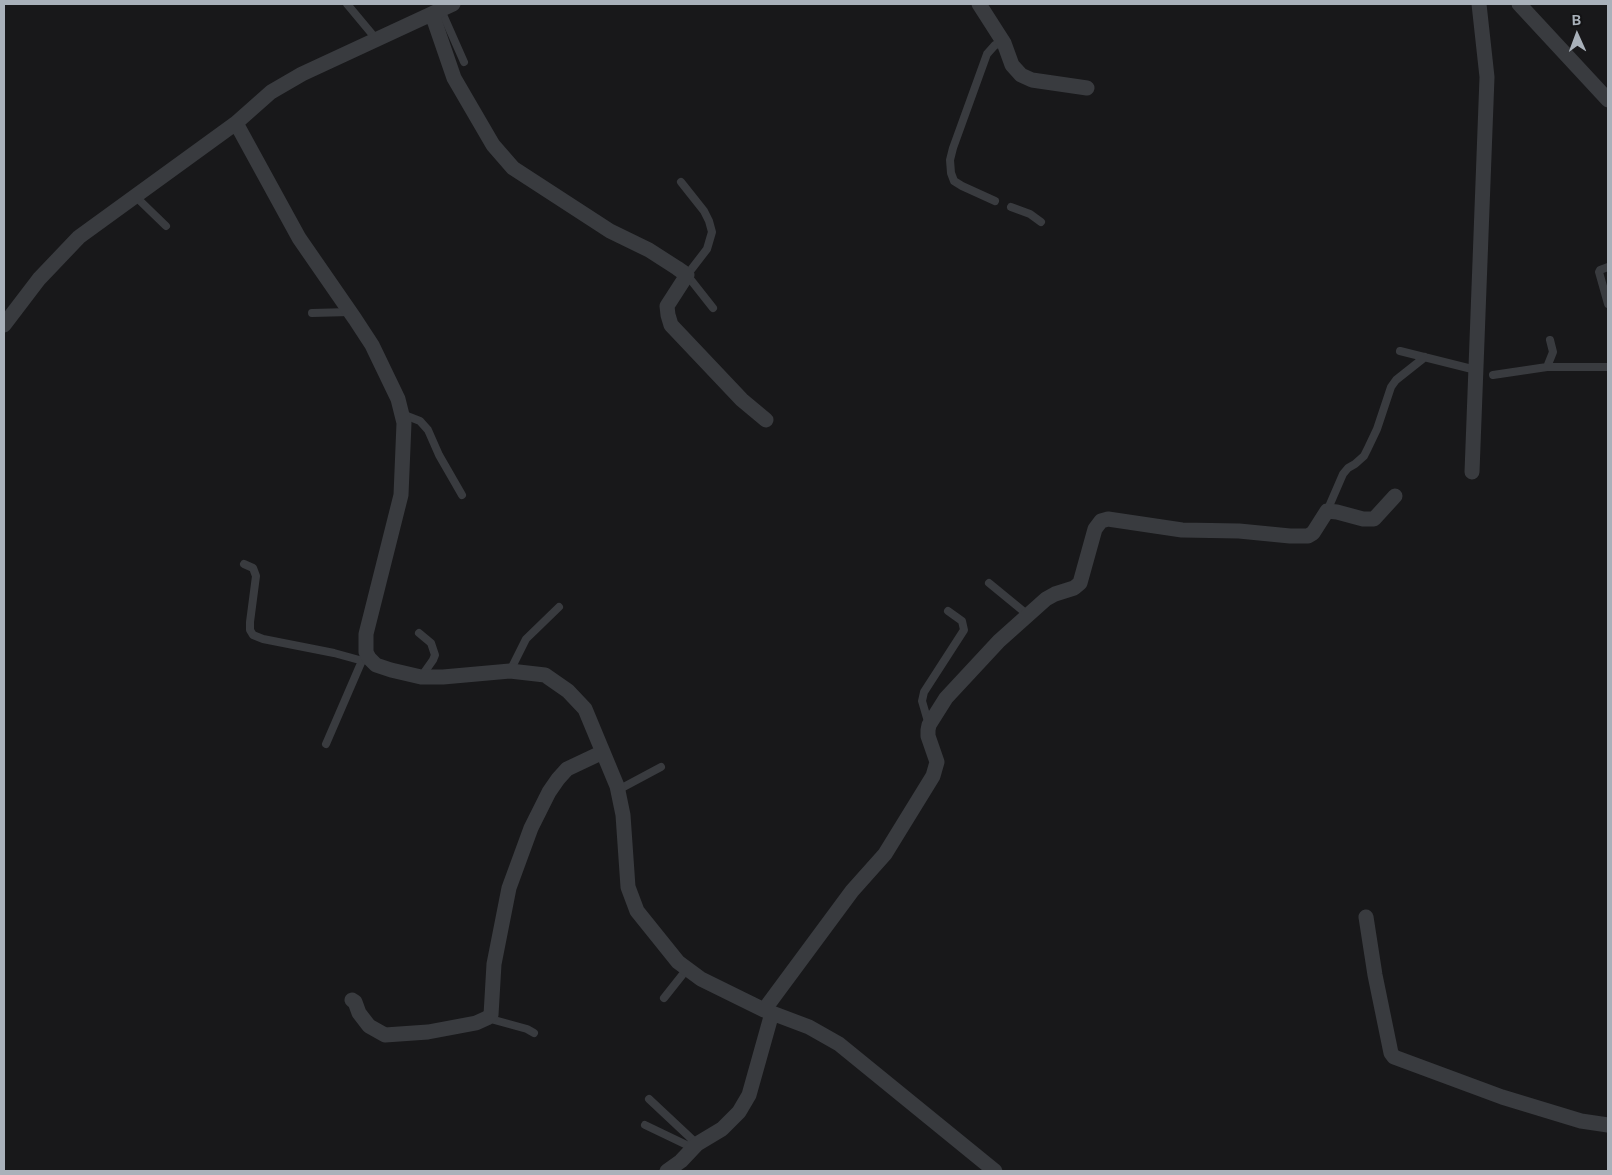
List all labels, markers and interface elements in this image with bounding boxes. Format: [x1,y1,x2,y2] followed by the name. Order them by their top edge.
[1552,10,1602,60] north arrow
[1571,12,1582,28] text: B

